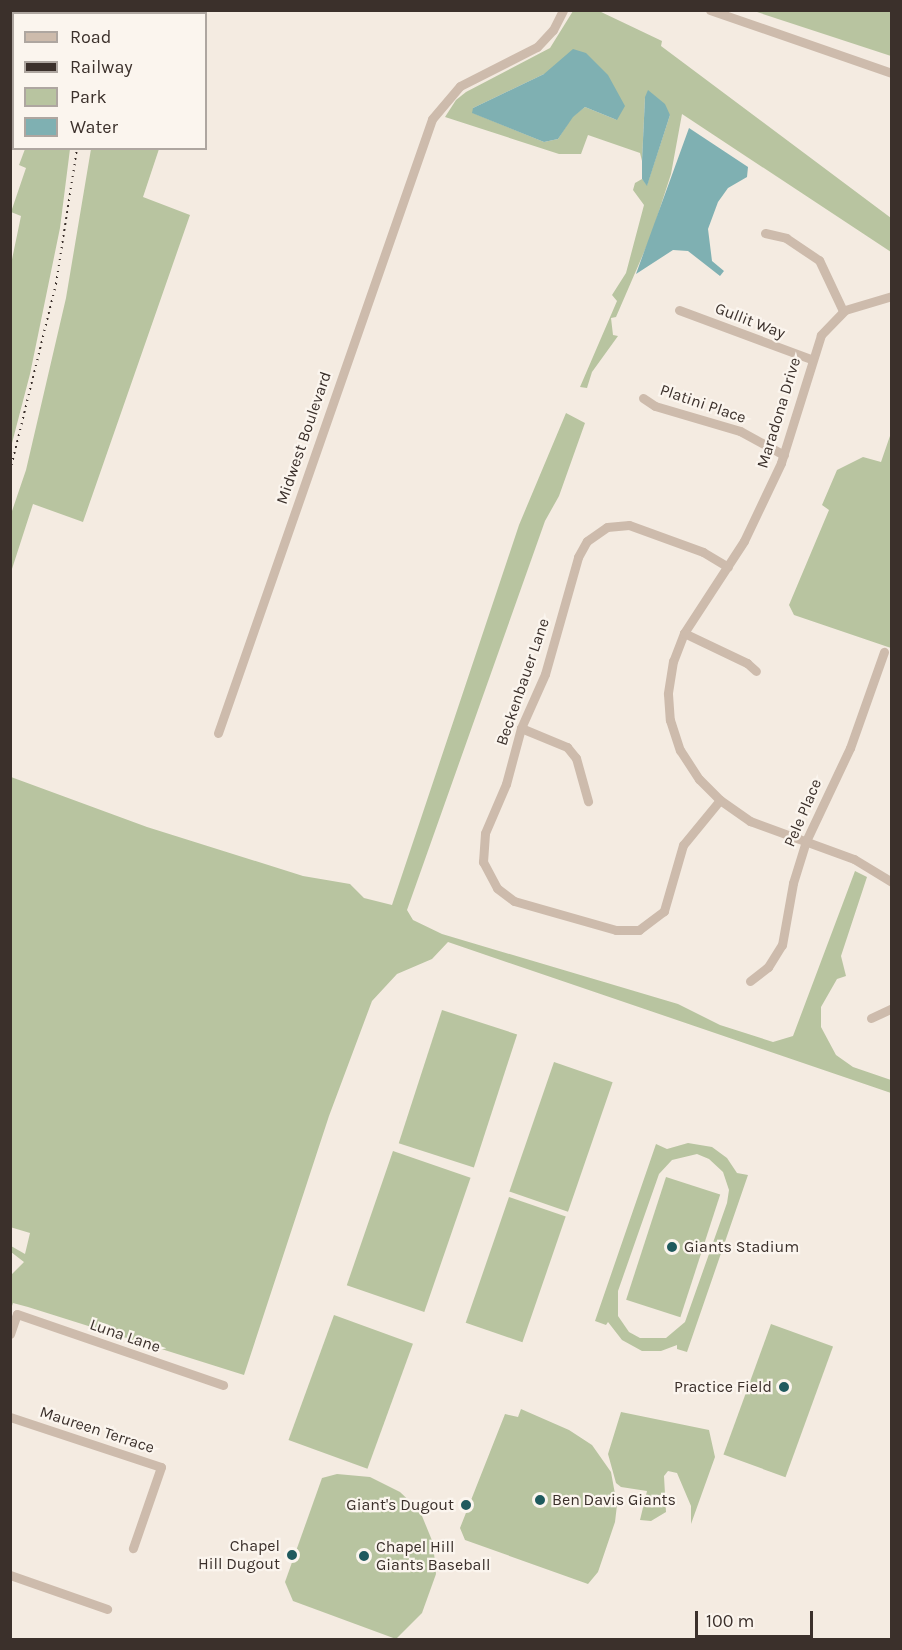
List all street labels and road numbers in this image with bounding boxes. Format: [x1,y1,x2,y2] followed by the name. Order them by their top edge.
[712,299,788,343] street label: Gullit Way
[753,355,805,471] street label: Maradona Drive
[272,369,336,507] street label: Midwest Boulevard
[657,380,749,428] street label: Platini Place
[492,616,554,748] street label: Beckenbauer Lane
[780,776,826,850] street label: Pele Place
[87,1315,163,1357] street label: Luna Lane
[37,1402,157,1458] street label: Maureen Terrace

